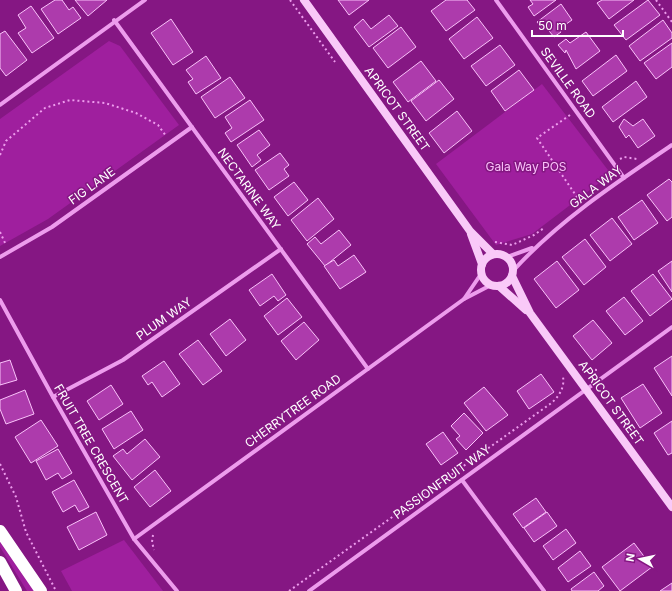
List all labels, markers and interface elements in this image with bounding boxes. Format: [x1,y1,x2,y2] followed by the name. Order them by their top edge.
[532,12,623,38] scale bar
[538,18,567,33] text: 50 m
[538,44,599,121] street label: SEVILLE ROAD
[362,63,433,154] street label: APRICOT STREET
[215,145,284,232] street label: NECTARINE WAY
[485,159,567,174] park label: Gala Way POS
[566,162,625,211] street label: GALA WAY
[65,164,118,208] street label: FIG LANE
[133,294,194,343] street label: PLUM WAY
[576,357,647,448] street label: APRICOT STREET
[242,371,344,451] street label: CHERRYTREE ROAD
[51,381,132,506] street label: FRUIT TREE CRESCENT
[390,441,493,522] street label: PASSIONFRUIT WAY
[620,539,660,579] north arrow
[623,552,638,563] text: N

